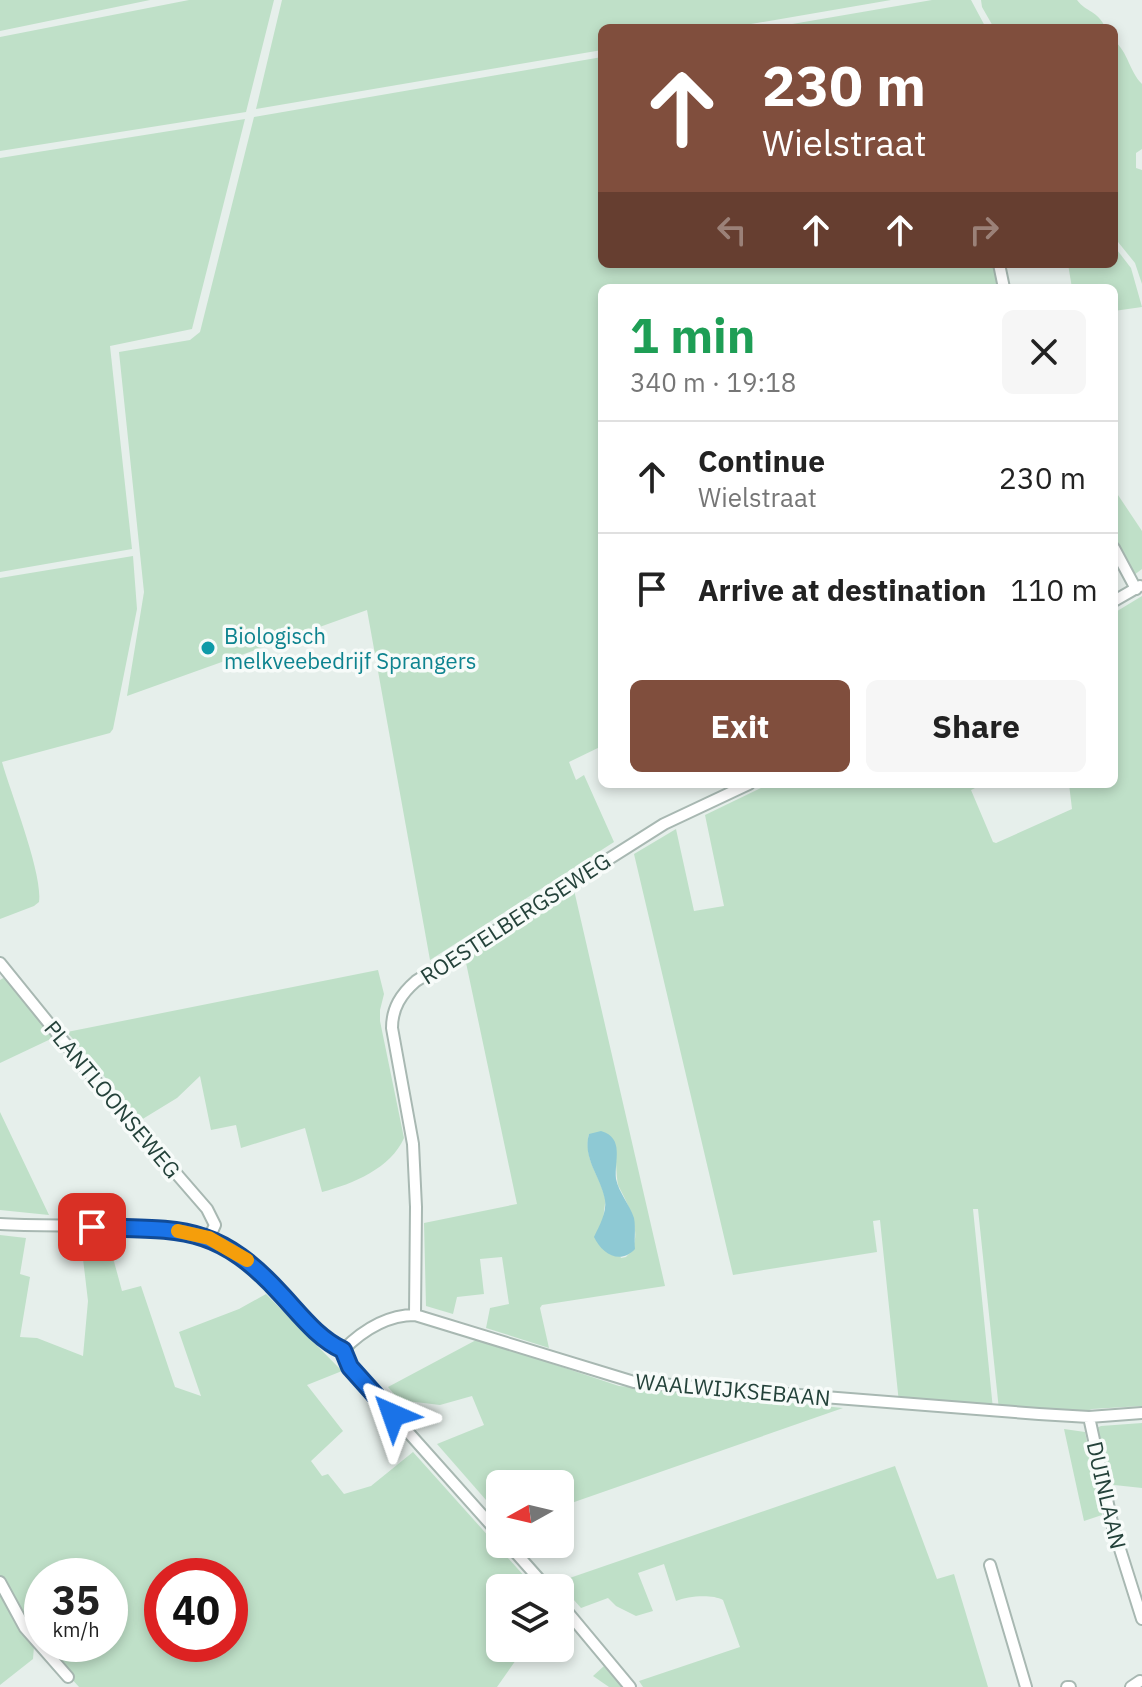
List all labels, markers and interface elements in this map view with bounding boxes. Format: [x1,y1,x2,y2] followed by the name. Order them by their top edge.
[762,49,926,121] text: 230 m
[630,56,734,160] icon: ahead
[762,119,927,166] text: Wielstraat
[710,208,754,252] icon: left
[794,208,838,252] icon: ahead
[878,208,922,252] icon: ahead
[962,208,1006,252] icon: right
[630,304,755,366] text: 1 min
[1002,310,1086,394] button: close
[630,365,796,399] text: 340 m · 19:18
[698,441,825,480] text: Continue
[630,455,674,499] icon: ahead
[999,458,1086,497] text: 230 m
[698,480,817,514] text: Wielstraat
[630,567,674,611] icon: arrive
[698,570,986,609] text: Arrive at destination
[1010,570,1098,609] text: 110 m
[224,621,476,675] place label: Biologisch melkveebedrijf Sprangers
[199,639,217,657] marker: Biologisch melkveebedrijf Sprangers
[630,680,850,772] button: Exit
[866,680,1086,772] button: Share
[414,846,616,990] street label: ROESTELBERGSEWEG
[38,1014,188,1184] street label: PLANTLOONSEWEG
[58,1193,126,1261] pin
[70,1205,114,1249] icon: arrive
[634,1366,832,1412] street label: WAALWIJKSEBAAN
[351,1373,435,1457] position arrow
[1081,1438,1133,1552] street label: DUINLAAN
[486,1470,574,1558] north arrow
[486,1470,574,1662] map controls
[144,1558,248,1662] speed limit sign: 40
[52,1574,100,1626] text: 35
[486,1574,574,1662] button: layers
[52,1616,100,1643] text: km/h

